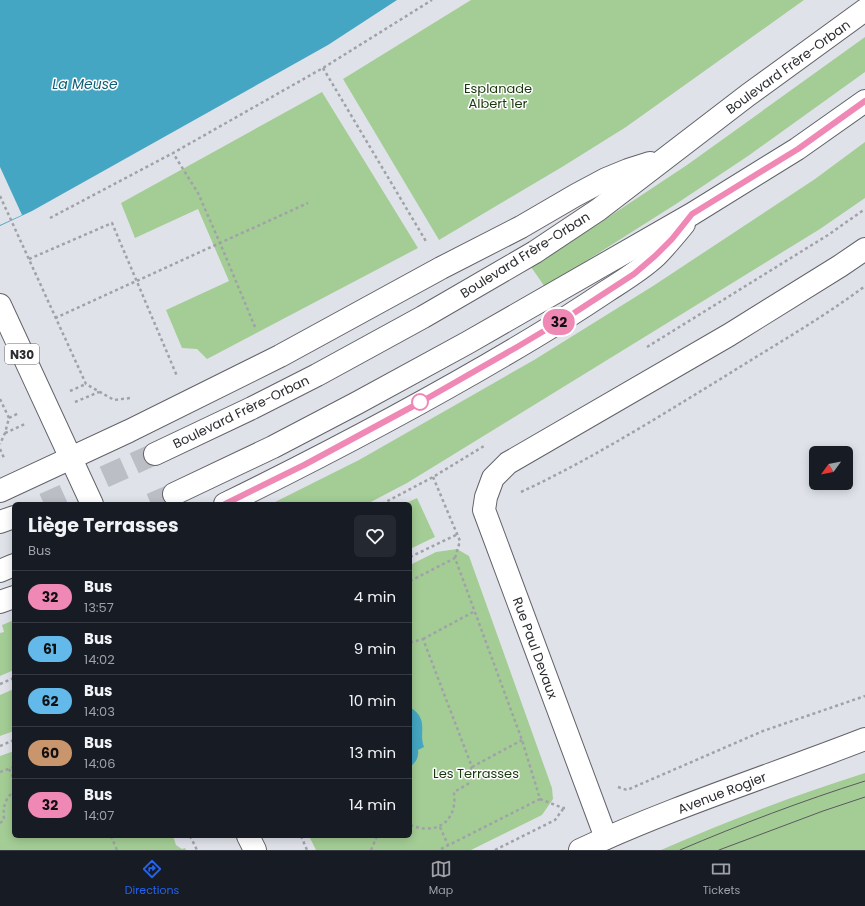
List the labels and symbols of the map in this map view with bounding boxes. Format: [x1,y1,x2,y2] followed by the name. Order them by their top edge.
[722,15,854,119] street label: Boulevard Frère-Orban
[52,74,118,94] water label: La Meuse
[464,79,532,113] park label: Esplanade Albert 1er
[457,207,593,303] street label: Boulevard Frère-Orban
[541,309,577,335] line badge: 32
[5,344,39,364] road number: N30
[170,371,312,453] street label: Boulevard Frère-Orban
[411,393,429,411] unlabelled marker
[809,446,853,490] north arrow
[508,594,562,702] street label: Rue Paul Devaux
[433,764,519,783] park label: Les Terrasses
[675,767,769,819] street label: Avenue Rogier

